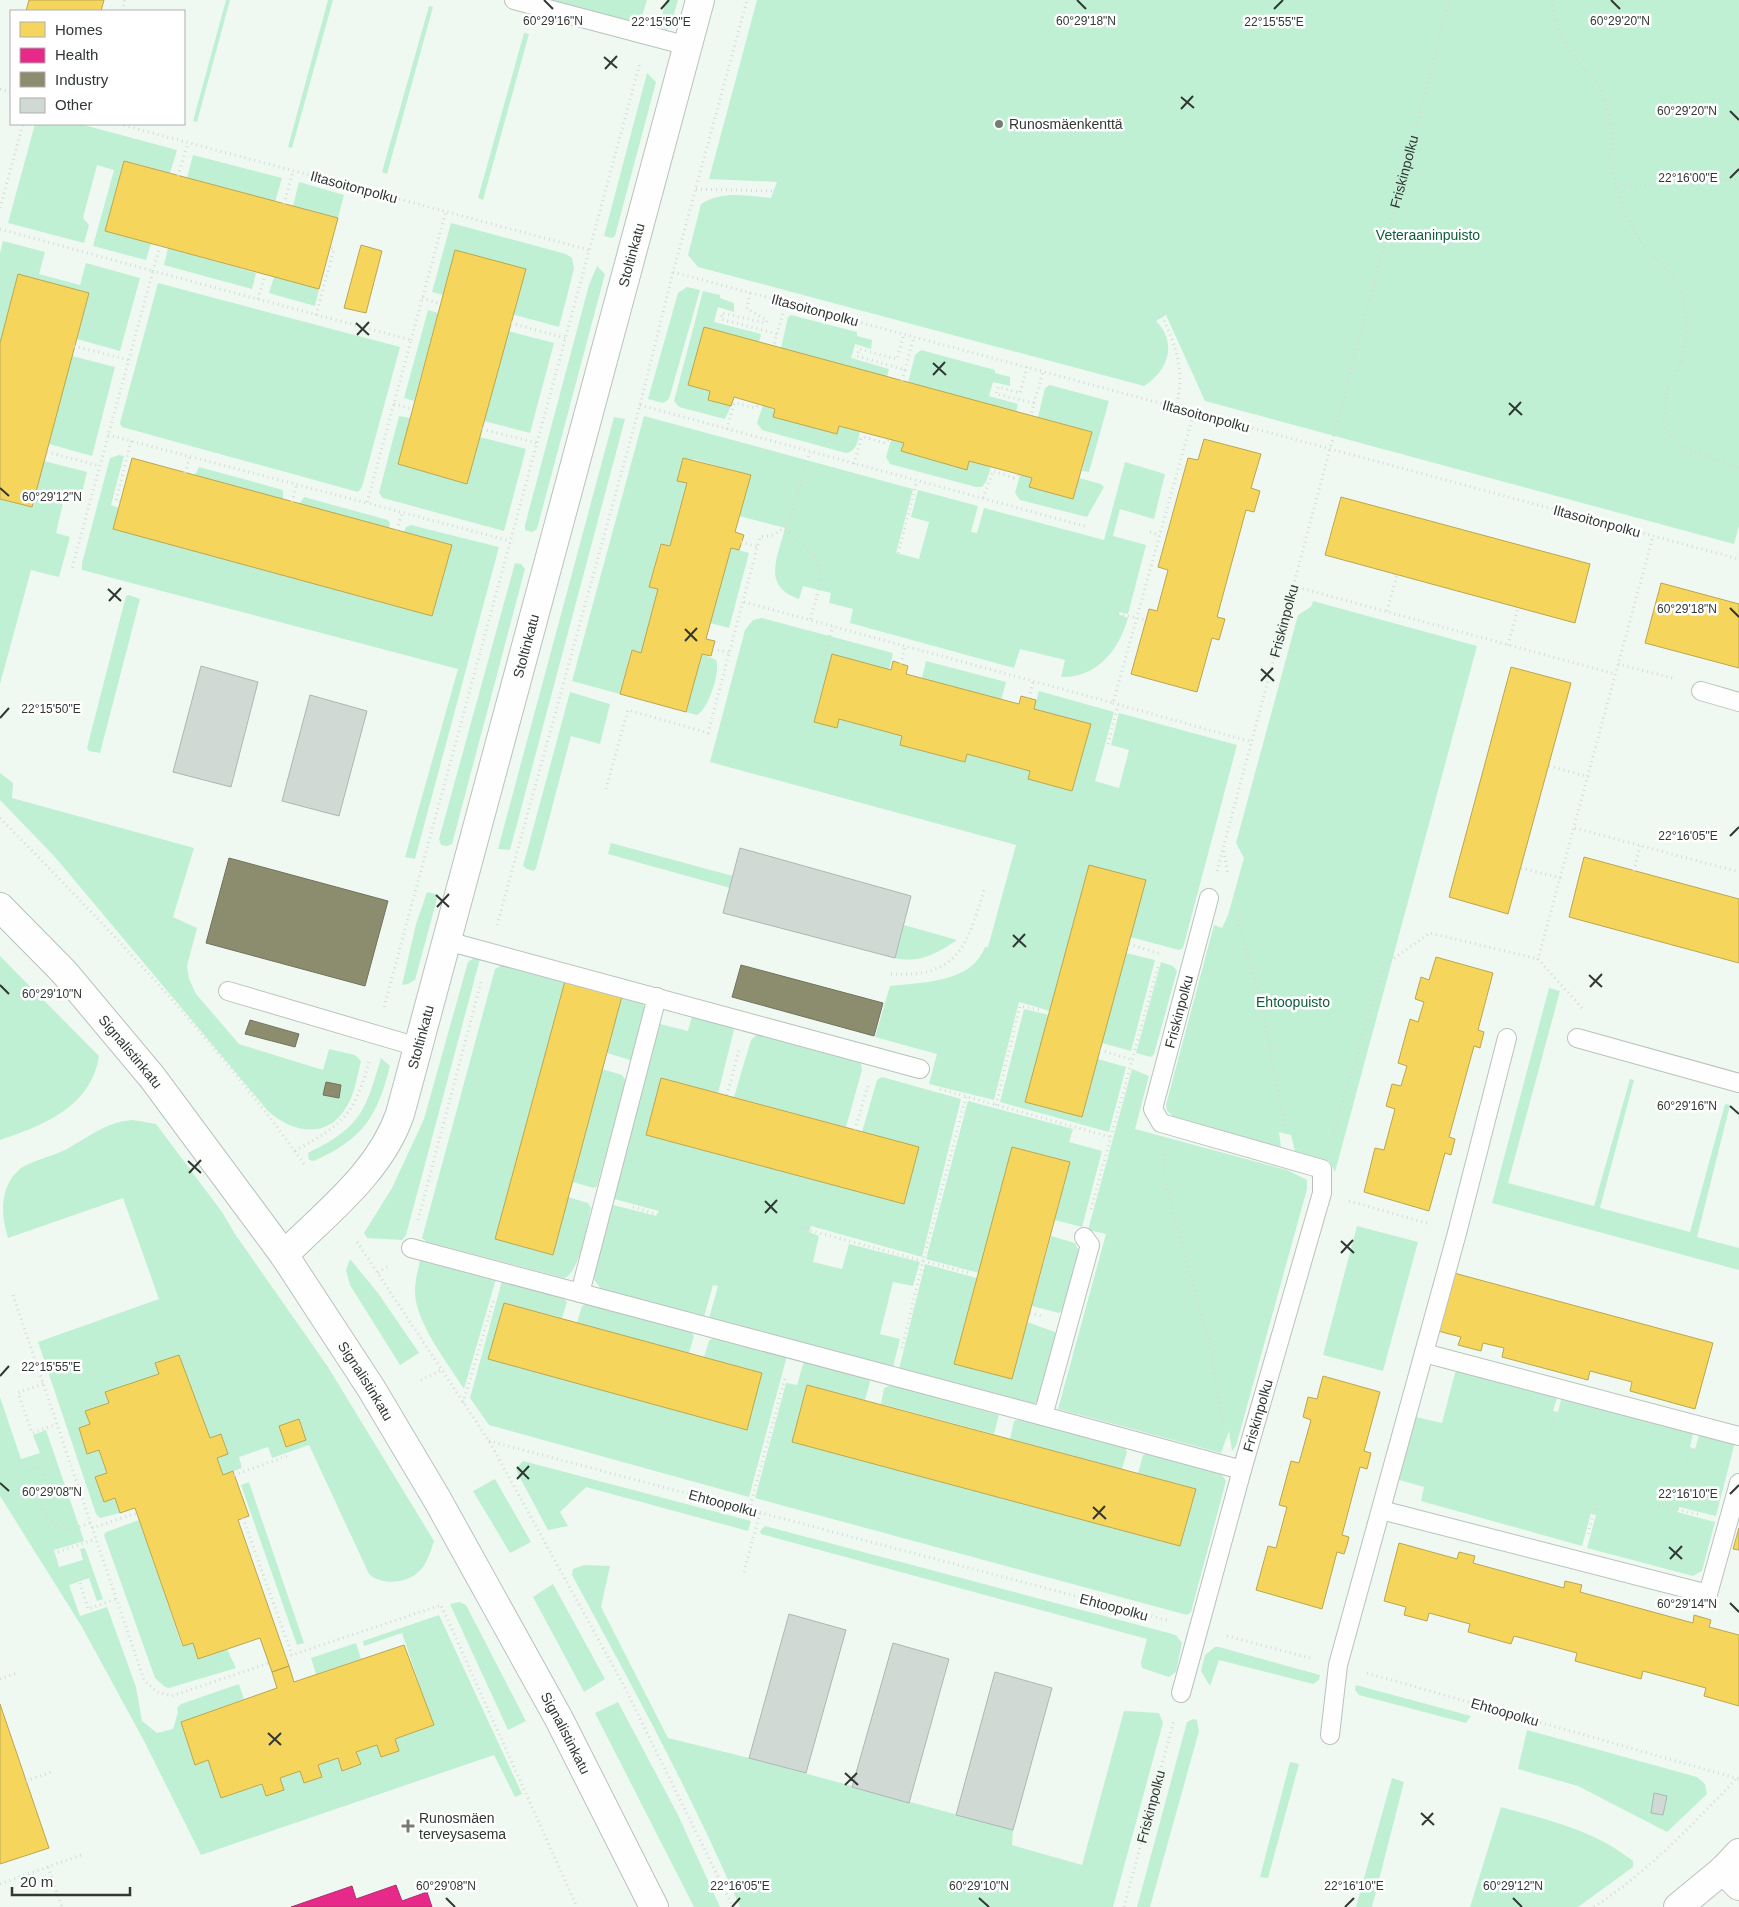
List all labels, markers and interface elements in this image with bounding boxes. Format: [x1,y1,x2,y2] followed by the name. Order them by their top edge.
[10,10,185,125] legend
[523,14,583,28] text: 60°29'16"N
[1056,14,1116,28] text: 60°29'18"N
[1590,14,1650,28] text: 60°29'20"N
[631,15,691,29] text: 22°15'50"E
[1244,15,1304,29] text: 22°15'55"E
[55,21,103,38] text: Homes
[55,46,98,63] text: Health
[55,71,109,88] text: Industry
[55,96,93,113] text: Other
[1657,104,1717,118] text: 60°29'20"N
[1009,116,1123,132] place label: Runosmäenkenttä
[993,118,1005,130] marker: Runosmäenkenttä
[1387,133,1421,210] street label: Friskinpolku
[309,168,399,206] street label: Iltasoitonpolku
[1658,171,1718,185] text: 22°16'00"E
[615,221,648,289] street label: Stoltinkatu
[1376,227,1480,243] park label: Veteraaninpuisto
[770,291,860,329] street label: Iltasoitonpolku
[1161,397,1251,435] street label: Iltasoitonpolku
[22,490,82,504] text: 60°29'12"N
[1552,502,1642,540] street label: Iltasoitonpolku
[1267,583,1301,659] street label: Friskinpolku
[1657,602,1717,616] text: 60°29'18"N
[510,612,542,680] street label: Stoltinkatu
[21,702,81,716] text: 22°15'50"E
[1658,829,1718,843] text: 22°16'05"E
[1162,973,1196,1050] street label: Friskinpolku
[22,987,82,1001] text: 60°29'10"N
[1256,994,1330,1010] park label: Ehtoopuisto
[404,1003,437,1071] street label: Stoltinkatu
[95,1012,166,1091] street label: Signalistinkatu
[1657,1099,1717,1113] text: 60°29'16"N
[335,1338,397,1423] street label: Signalistinkatu
[21,1360,81,1374] text: 22°15'55"E
[1240,1377,1276,1454] street label: Friskinpolku
[22,1485,82,1499] text: 60°29'08"N
[687,1486,759,1520] street label: Ehtoopolku
[1658,1487,1718,1501] text: 22°16'10"E
[1078,1590,1150,1624] street label: Ehtoopolku
[1657,1597,1717,1611] text: 60°29'14"N
[538,1689,594,1777] street label: Signalistinkatu
[1469,1695,1541,1729] street label: Ehtoopolku
[1133,1768,1168,1845] street label: Friskinpolku
[419,1810,506,1842] place label: Runosmäen terveysasema
[401,1819,415,1833] marker: Runosmäen terveysasema
[12,1864,130,1896] scale bar
[20,1873,53,1890] text: 20 m
[416,1879,476,1893] text: 60°29'08"N
[710,1879,770,1893] text: 22°16'05"E
[949,1879,1009,1893] text: 60°29'10"N
[1324,1879,1384,1893] text: 22°16'10"E
[1483,1879,1543,1893] text: 60°29'12"N

